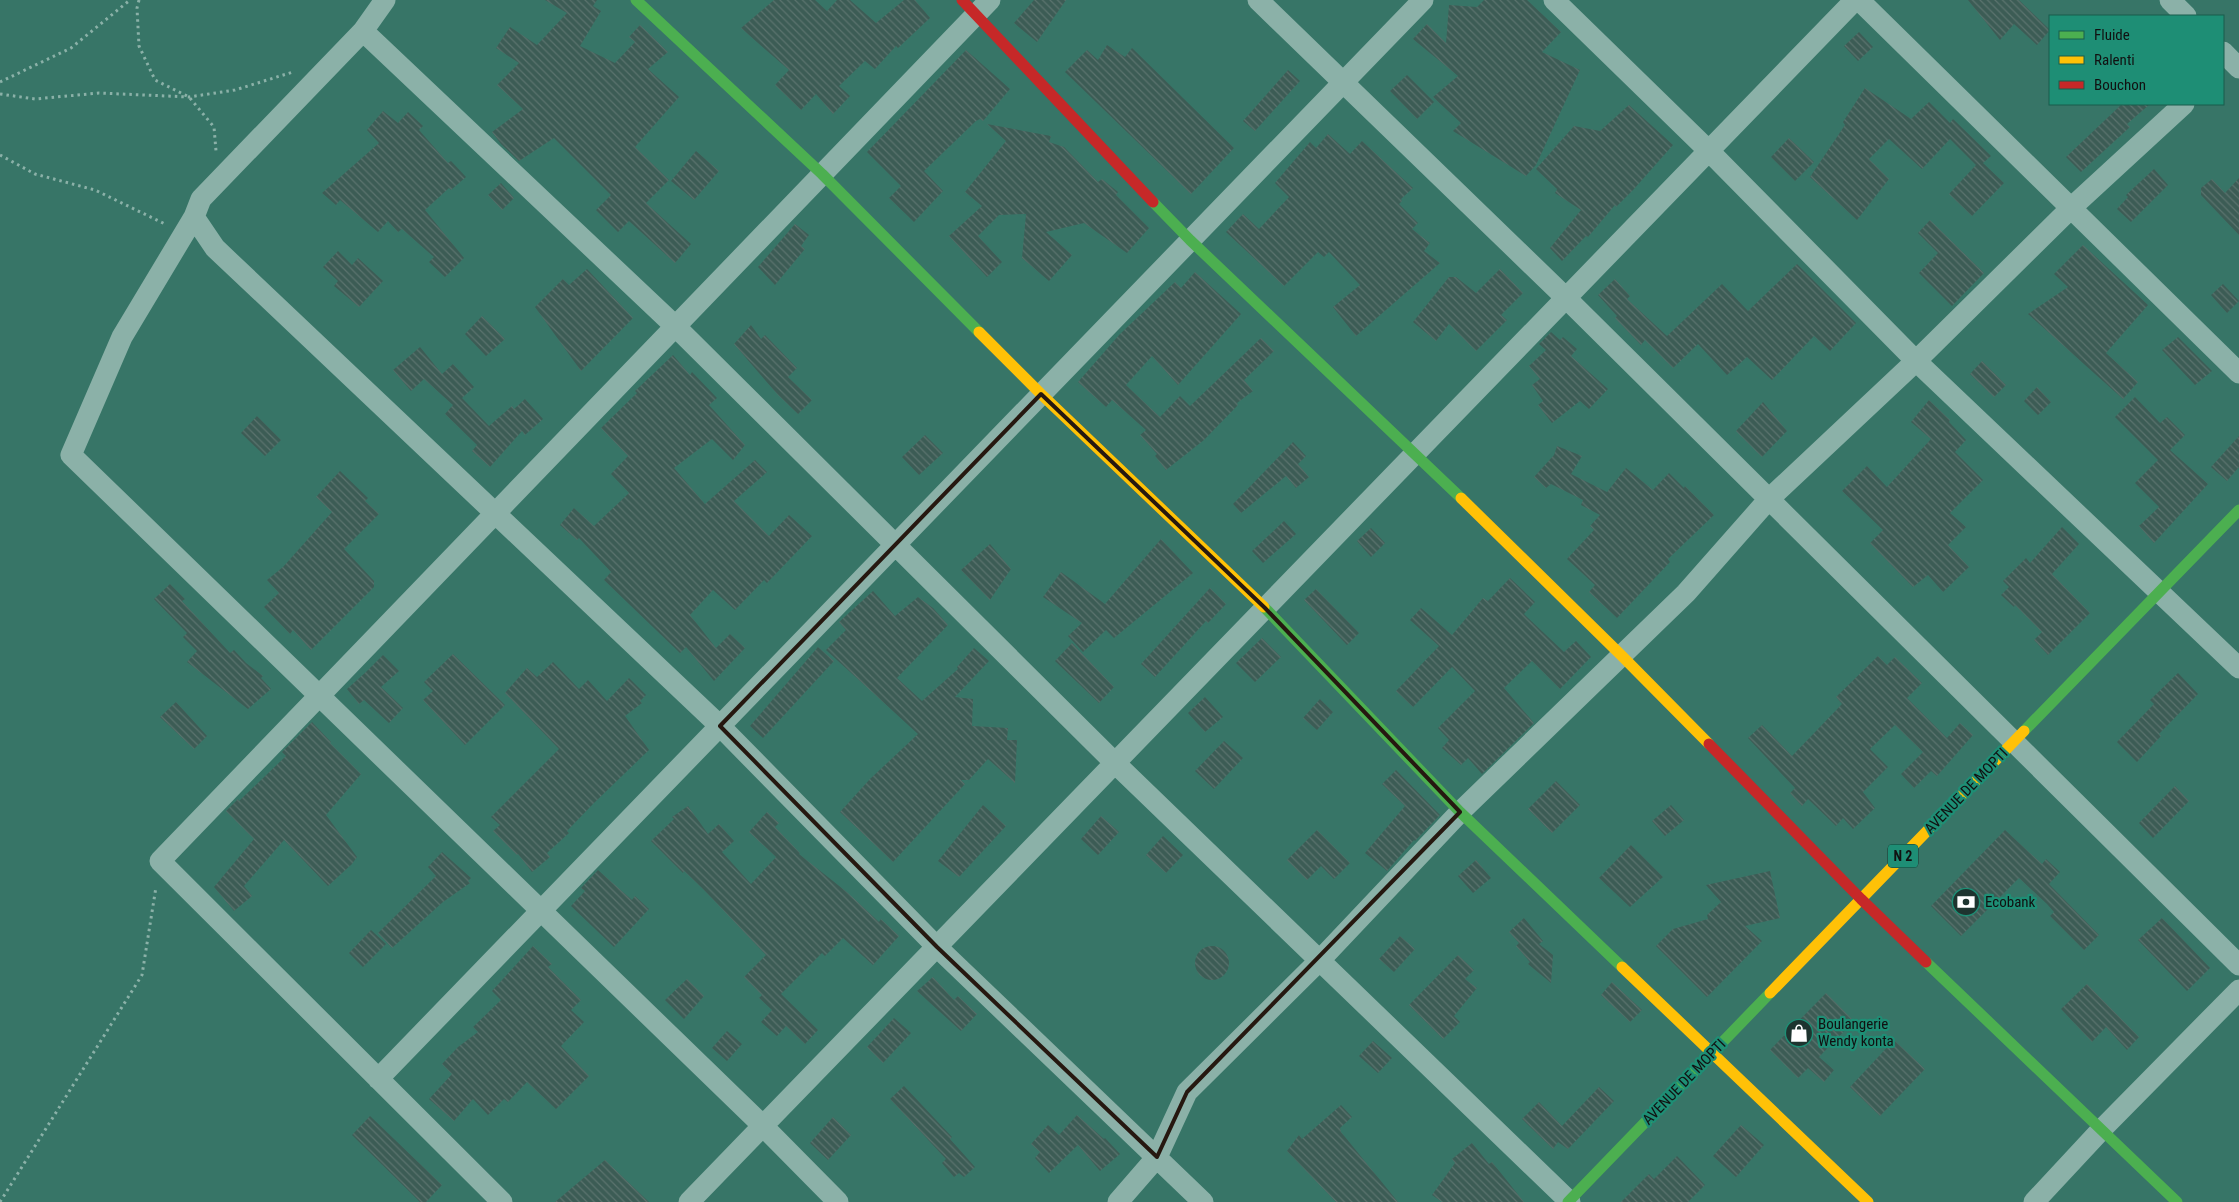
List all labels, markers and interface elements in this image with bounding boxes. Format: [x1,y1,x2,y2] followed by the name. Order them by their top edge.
[2049,15,2224,105] legend
[2094,26,2130,44] text: Fluide
[2094,51,2135,69] text: Ralenti
[2094,76,2146,94] text: Bouchon
[1921,744,2011,838] street label: AVENUE DE MOPTI
[1888,844,1918,868] road number: N 2
[1951,887,1981,917] bank icon: Ecobank
[1985,893,2036,911] place label: Ecobank
[1818,1015,1894,1050] place label: Boulangerie Wendy konta
[1784,1018,1814,1048] shop icon: Boulangerie Wendy konta
[1639,1035,1729,1129] street label: AVENUE DE MOPTI

